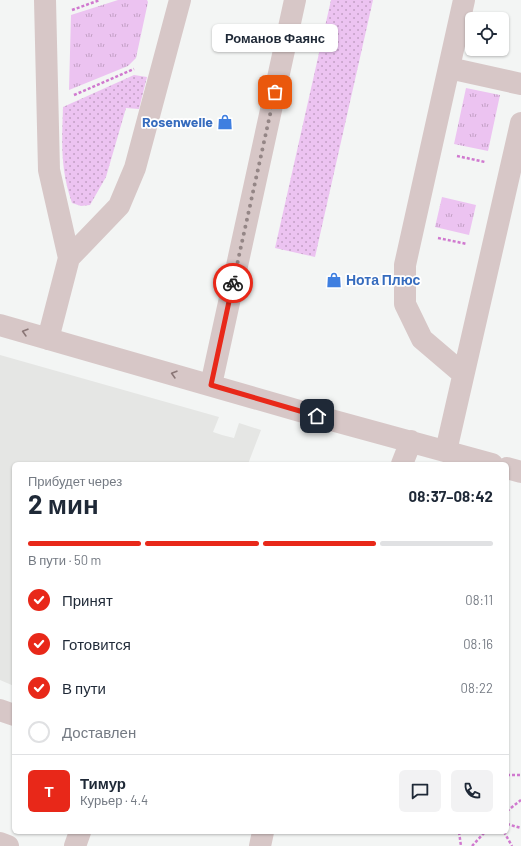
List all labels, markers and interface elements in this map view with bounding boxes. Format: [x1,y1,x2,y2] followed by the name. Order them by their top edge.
[465,12,509,56] map controls
[465,12,509,56] button: locate
[212,24,338,52] callout: Романов Фаянс
[225,30,325,46] text: Романов Фаянс
[258,75,292,109] pin
[264,81,286,103] icon: bag
[142,113,213,130] place label: Rosenwelle
[216,113,234,131] shop icon: Rosenwelle
[213,263,253,303] courier
[325,271,343,289] shop icon: Нота Плюс
[346,271,420,288] place label: Нота Плюс
[222,272,244,294] icon: bike
[22,328,29,337] one-way arrow
[170,370,177,379] one-way arrow
[300,399,334,433] pin
[306,405,328,427] icon: home
[28,473,122,489] text: Прибудет через
[409,487,493,505] text: 08:37–08:42
[28,488,99,519] text: 2 мин
[28,552,101,568] text: В пути · 50 m
[28,589,50,611] icon: check
[62,591,113,609] text: Принят
[465,592,493,608] text: 08:11
[28,633,50,655] icon: check
[62,635,131,653] text: Готовится
[463,636,493,652] text: 08:16
[28,677,50,699] icon: check
[62,679,106,697] text: В пути
[461,680,493,696] text: 08:22
[62,723,136,741] text: Доставлен
[399,770,441,812] button: chat
[451,770,493,812] button: phone
[80,774,126,792] text: Тимур
[44,782,54,800] text: Т
[80,792,148,808] text: Курьер · 4.4

